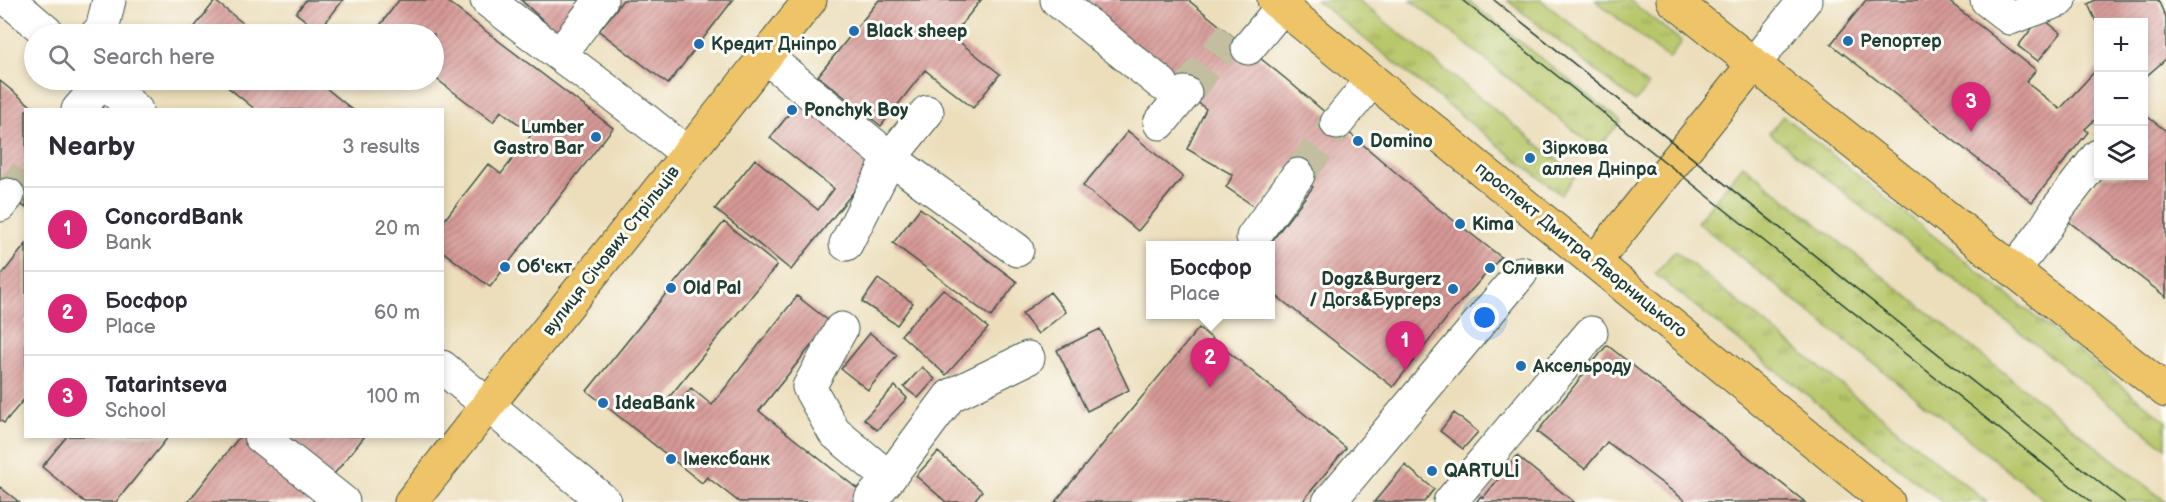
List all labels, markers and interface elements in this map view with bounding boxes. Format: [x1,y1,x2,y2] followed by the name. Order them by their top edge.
[2094,18,2148,180] map controls
[2094,18,2148,72] button: +
[866,21,967,42] place label: Black sheep
[24,24,444,90] search box
[847,24,861,38] marker: Black sheep
[1860,31,1942,52] place label: Репортер
[711,34,837,55] place label: Кредит Дніпро
[1841,34,1855,48] marker: Репортер
[692,37,706,51] marker: Кредит Дніпро
[45,41,78,74] icon: search
[93,44,215,71] text: Search here
[2094,72,2148,126] button: −
[1952,82,1990,132] pin: 3
[804,100,909,121] place label: Ponchyk Boy
[785,103,799,117] marker: Ponchyk Boy
[493,117,585,159] place label: Lumber Gastro Bar
[2094,126,2148,180] button: layers
[589,130,603,144] marker: Lumber Gastro Bar
[1370,131,1433,152] place label: Domino
[48,132,135,163] text: Nearby
[1351,134,1365,148] marker: Domino
[342,135,420,159] text: 3 results
[1542,138,1658,180] place label: Зіркова аллея Дніпра
[1523,151,1537,165] marker: Зіркова аллея Дніпра
[1471,158,1691,342] street label: проспект Дмитра Яворницького
[538,161,684,340] street label: вулиця Січових Стрільців
[105,204,243,231] text: ConcordBank
[1472,214,1514,235] place label: Kima
[63,217,72,241] text: 1
[375,217,420,241] text: 20 m
[1453,217,1467,231] marker: Kima
[105,231,151,255] text: Bank
[1146,241,1275,319] popup
[1169,255,1252,282] text: Босфор
[517,257,572,278] place label: Об'єкт
[1502,258,1564,279] place label: Сливки
[498,260,512,274] marker: Об'єкт
[1483,261,1497,275] marker: Сливки
[1309,269,1441,311] place label: Dogz&Burgerz / Догз&Бургерз
[683,278,741,299] place label: Old Pal
[664,281,678,295] marker: Old Pal
[1169,282,1220,306] text: Place
[1446,282,1460,296] marker: Dogz&Burgerz / Догз&Бургерз
[105,288,188,315] text: Босфор
[62,301,73,325] text: 2
[374,301,420,325] text: 60 m
[1470,303,1499,332] your location
[105,315,156,339] text: Place
[1386,322,1424,371] pin: 1
[1190,338,1230,388] pin: 2
[1532,356,1632,377] place label: Аксельроду
[1514,359,1528,373] marker: Аксельроду
[105,372,227,399] text: Tatarintseva
[62,385,73,409] text: 3
[367,385,420,409] text: 100 m
[615,393,695,414] place label: IdeaBank
[596,396,610,410] marker: IdeaBank
[105,399,166,423] text: School
[683,449,770,470] place label: Імексбанк
[664,452,678,466] marker: Імексбанк
[1444,458,1520,482] place label: QARTULİ
[1425,464,1439,478] marker: QARTULİ

